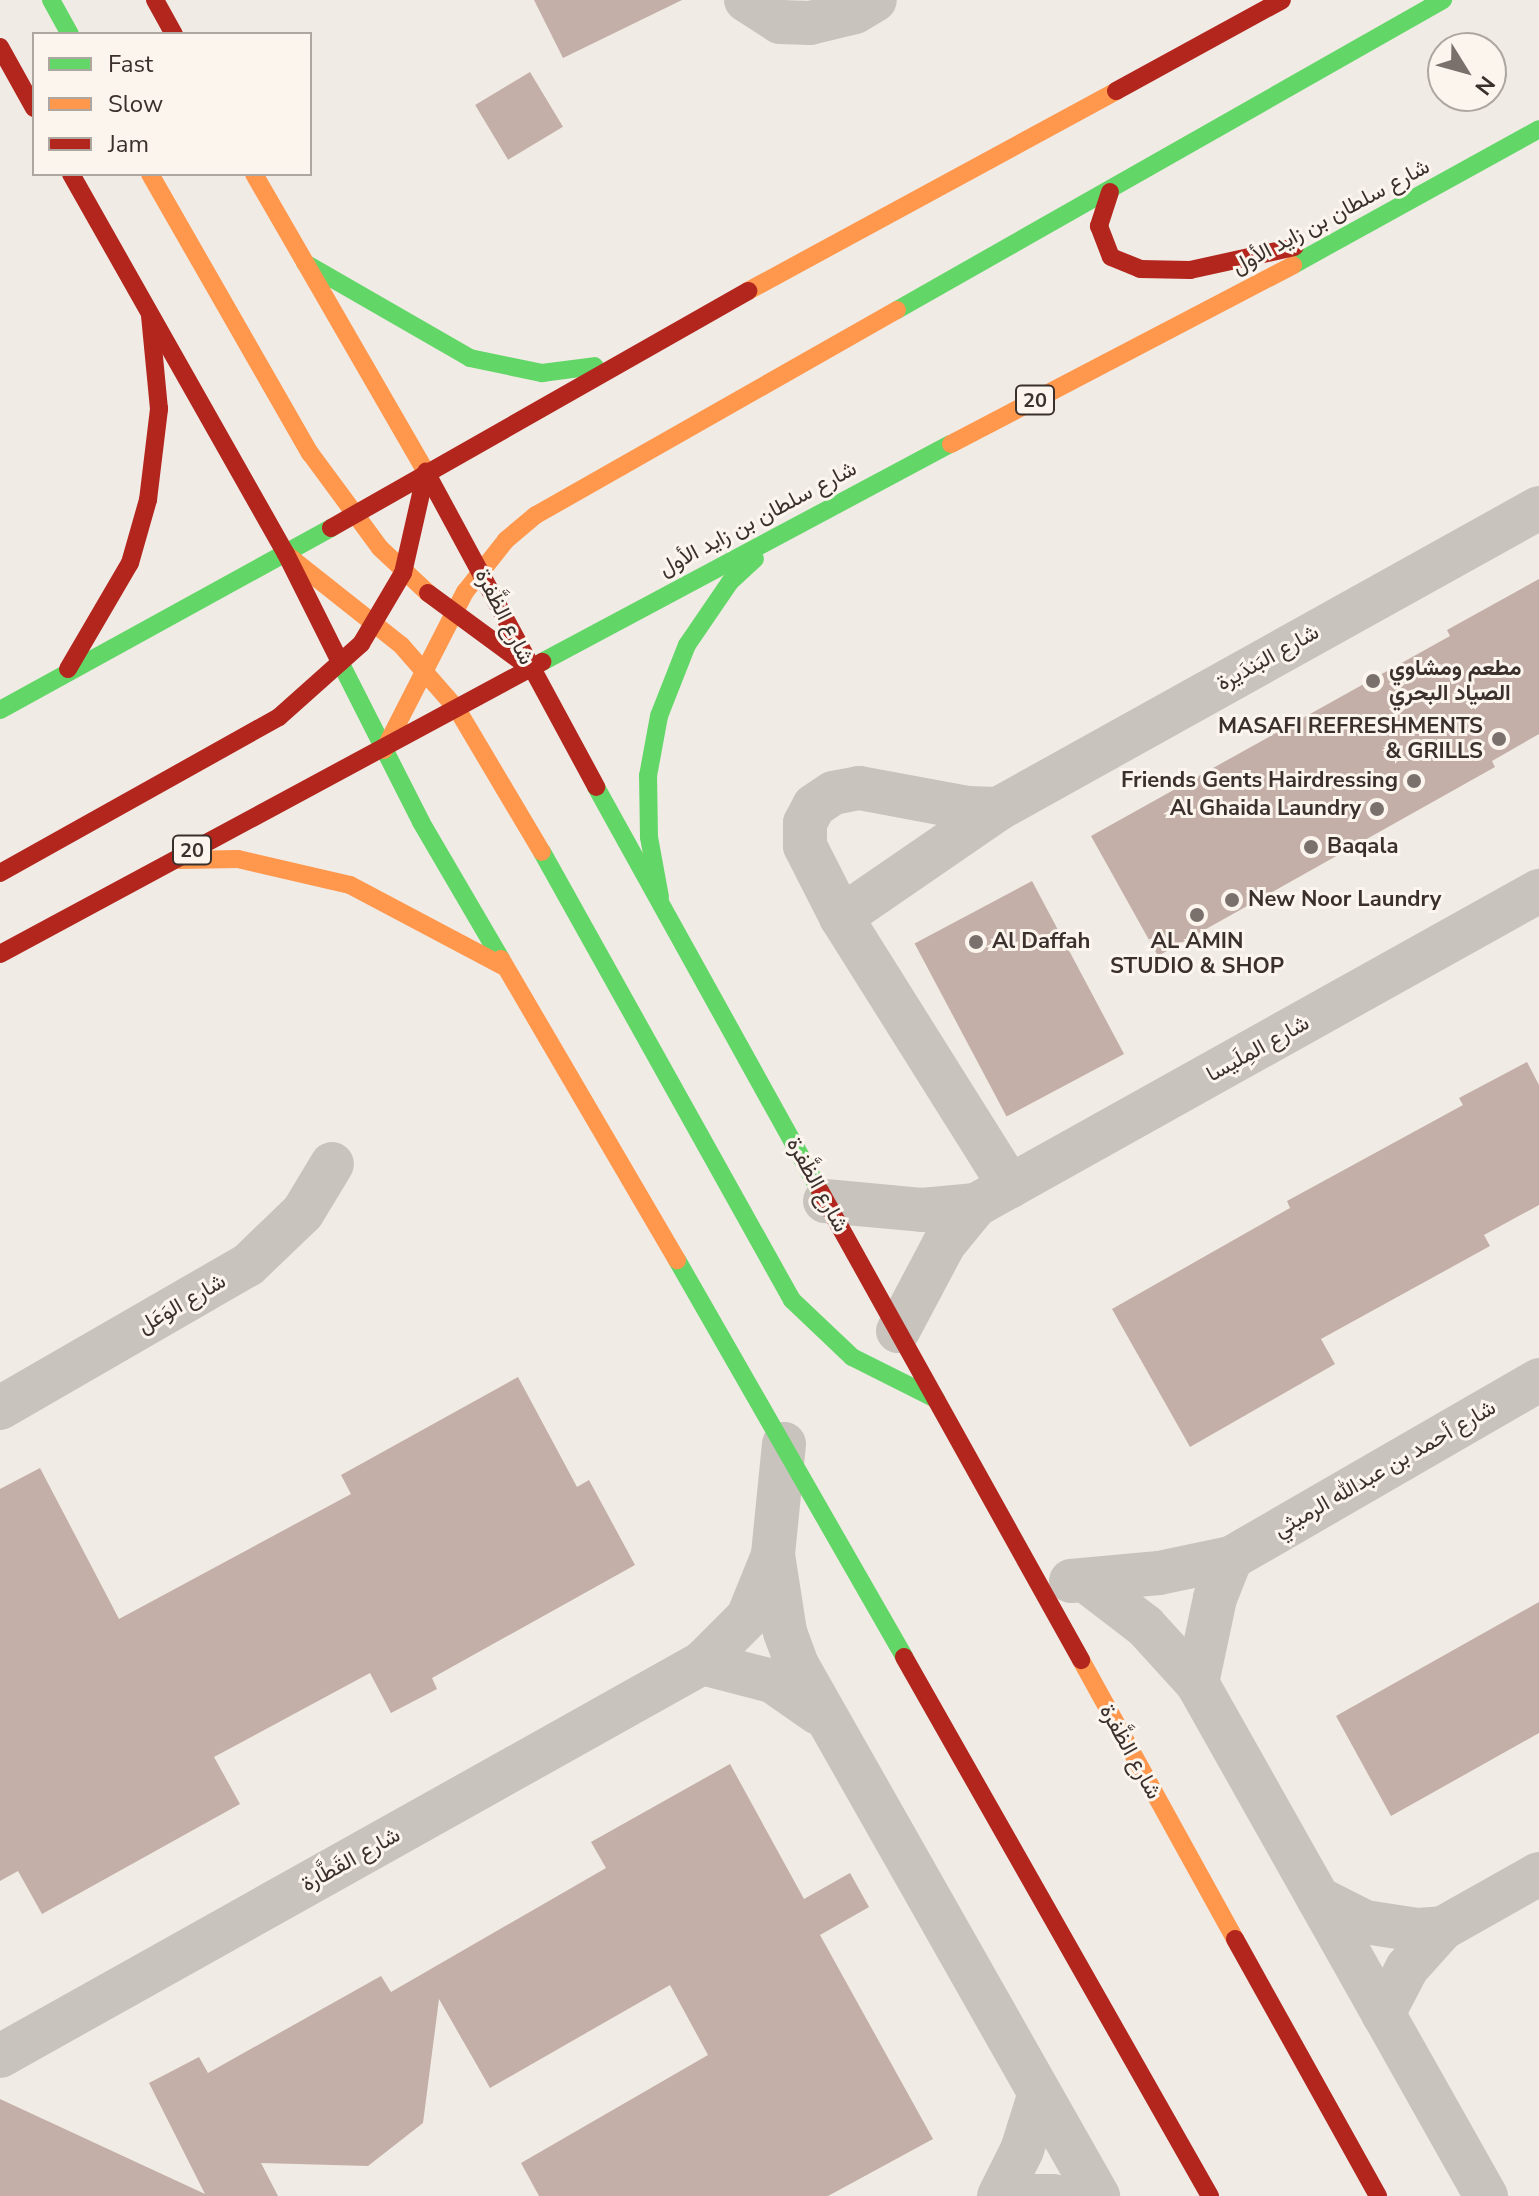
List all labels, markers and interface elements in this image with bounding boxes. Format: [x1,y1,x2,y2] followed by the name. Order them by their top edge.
[32,32,312,176] legend
[1427,32,1507,112] north arrow
[108,48,153,80] text: Fast
[1468,70,1502,101] text: N
[108,88,163,120] text: Slow
[108,128,149,160] text: Jam
[1228,154,1434,280] street label: شارع سلطان بن زايد الأول
[1015,384,1055,416] road number: 20
[655,456,861,582] street label: شارع سلطان بن زايد الأول
[469,565,539,669] street label: شارع الظَّفرة
[1212,619,1324,697] street label: شارع البَندَيرة
[1389,655,1521,706] place label: مطعم ومشاوي الصياد البحري
[1364,672,1382,690] marker: مطعم ومشاوي الصياد البحري
[1218,713,1483,764] place label: MASAFI REFRESHMENTS & GRILLS
[1490,730,1508,748] marker: MASAFI REFRESHMENTS & GRILLS
[1121,768,1398,794] place label: Friends Gents Hairdressing
[1405,772,1423,790] marker: Friends Gents Hairdressing
[1170,796,1361,822] place label: Al Ghaida Laundry
[1368,800,1386,818] marker: Al Ghaida Laundry
[172,834,212,866] road number: 20
[1327,834,1398,860] place label: Baqala
[1302,838,1320,856] marker: Baqala
[1248,887,1441,913] place label: New Noor Laundry
[1223,891,1241,909] marker: New Noor Laundry
[1188,906,1206,924] marker: AL AMIN STUDIO & SHOP
[1110,928,1284,980] place label: AL AMIN STUDIO & SHOP
[992,929,1090,955] place label: Al Daffah
[967,933,985,951] marker: Al Daffah
[1202,1010,1314,1088] street label: شارع المِلَيسا
[780,1133,854,1237] street label: شارع الظَّفرة
[133,1268,231,1340] street label: شارع الوَعَل
[1269,1395,1501,1543] street label: شارع أحمد بن عبدالله الرميثي
[1093,1700,1167,1804] street label: شارع الظَّفرة
[297,1822,405,1898] street label: شارع القَطَّارة

